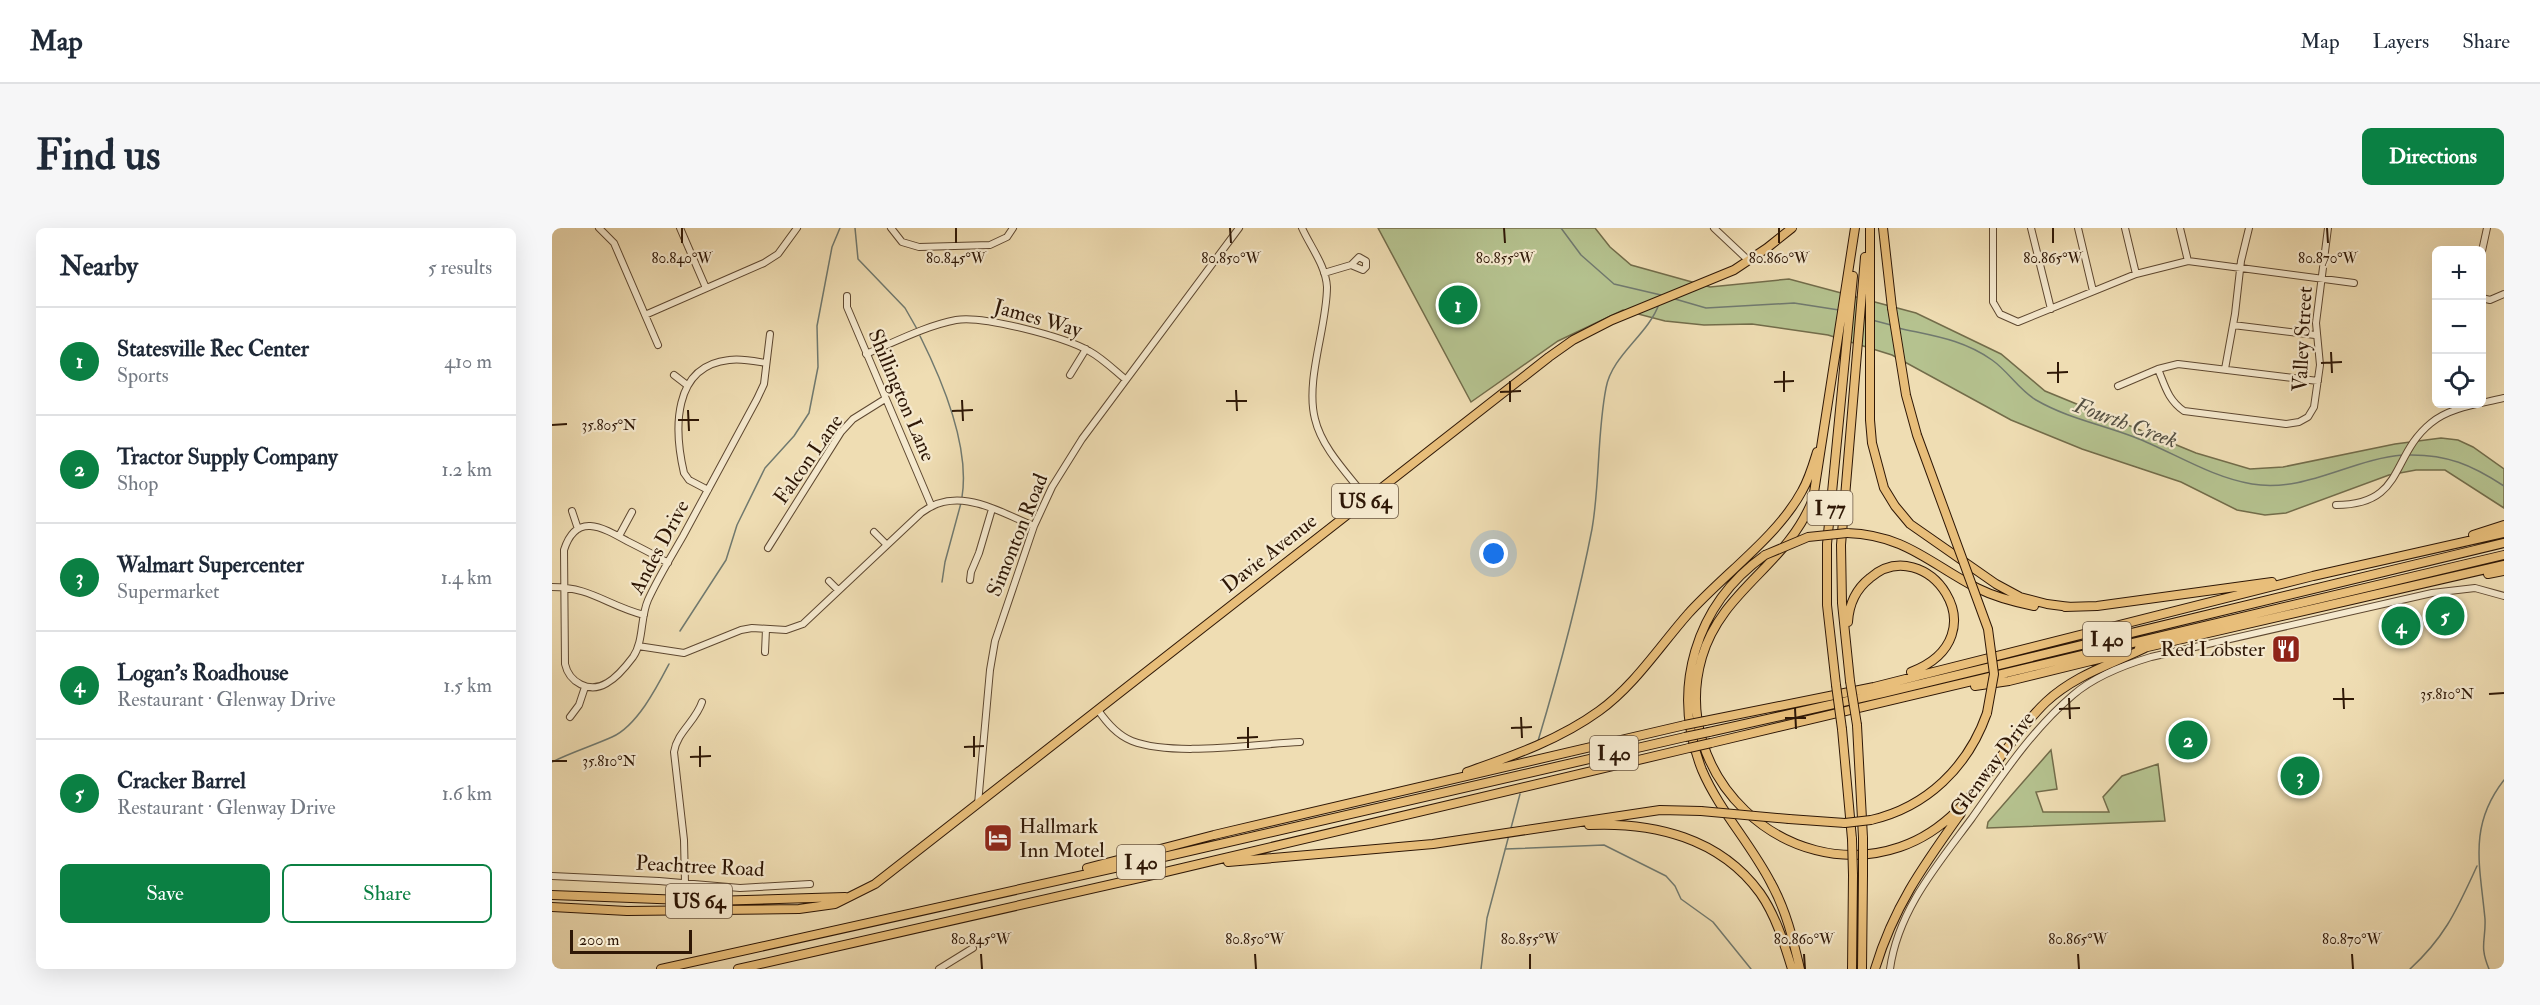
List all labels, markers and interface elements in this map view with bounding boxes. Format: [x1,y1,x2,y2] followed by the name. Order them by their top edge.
[30,24,83,59] text: Map
[2300,28,2340,55] text: Map
[2373,28,2429,55] text: Layers
[2462,28,2510,55] text: Share
[2362,128,2504,185] button: Directions
[36,130,160,182] text: Find us
[2432,246,2486,408] map controls
[2432,246,2486,300] button: +
[651,249,713,268] text: 80.840°W
[926,249,987,268] text: 80.845°W
[1201,249,1261,268] text: 80.850°W
[1476,249,1535,268] text: 80.855°W
[1749,249,1810,268] text: 80.860°W
[2023,249,2083,268] text: 80.865°W
[2298,249,2359,268] text: 80.870°W
[60,251,138,283] text: Nearby
[428,255,492,280] text: 5 results
[1438,282,1478,328] pin: 1
[2286,285,2319,392] street label: Valley Street
[990,293,1086,344] street label: James Way
[2432,300,2486,354] button: −
[861,325,942,466] street label: Shillington Lane
[117,335,309,363] text: Statesville Rec Center
[76,349,83,374] text: 1
[444,349,492,374] text: 410 m
[2432,354,2486,408] button: locate
[117,363,169,388] text: Sports
[2069,391,2181,455] water label: Fourth Creek
[768,409,849,510] street label: Falcon Lane
[581,416,637,435] text: 35.805°N
[117,443,338,471] text: Tractor Supply Company
[74,457,85,482] text: 2
[442,457,492,482] text: 1.2 km
[981,469,1055,601] street label: Simonton Road
[117,471,158,496] text: Shop
[1332,484,1398,518] road number: US 64
[1808,491,1852,525] road number: I 77
[623,495,696,600] street label: Andes Drive
[1216,508,1323,599] street label: Davie Avenue
[1479,539,1508,568] your location
[117,551,304,579] text: Walmart Supercenter
[76,565,83,590] text: 3
[441,565,492,590] text: 1.4 km
[117,579,220,604] text: Supermarket
[2426,594,2464,638] pin: 5
[2382,604,2420,648] pin: 4
[2083,622,2131,656] road number: I 40
[2270,633,2302,665] restaurant icon: Red Lobster
[2160,636,2265,663] place label: Red Lobster
[117,659,289,687] text: Logan's Roadhouse
[74,673,85,698] text: 4
[443,673,492,698] text: 1.5 km
[2420,685,2474,704] text: 35.810°N
[117,687,336,712] text: Restaurant · Glenway Drive
[1944,706,2041,822] street label: Glenway Drive
[2168,718,2208,762] pin: 2
[1590,736,1638,770] road number: I 40
[582,752,636,771] text: 35.810°N
[2280,754,2320,798] pin: 3
[117,767,246,795] text: Cracker Barrel
[75,781,84,806] text: 5
[442,781,492,806] text: 1.6 km
[117,795,336,820] text: Restaurant · Glenway Drive
[1019,813,1105,864] place label: Hallmark Inn Motel
[982,822,1014,854] hotel icon: Hallmark Inn Motel
[1117,845,1165,879] road number: I 40
[635,850,766,883] street label: Peachtree Road
[60,864,270,923] button: Save
[282,864,492,923] button: Share
[666,884,732,918] road number: US 64
[570,927,692,954] scale bar
[579,930,619,950] text: 200 m
[951,930,1012,949] text: 80.845°W
[1225,930,1285,949] text: 80.850°W
[1501,930,1560,949] text: 80.855°W
[1774,930,1835,949] text: 80.860°W
[2048,930,2108,949] text: 80.865°W
[2322,930,2383,949] text: 80.870°W

